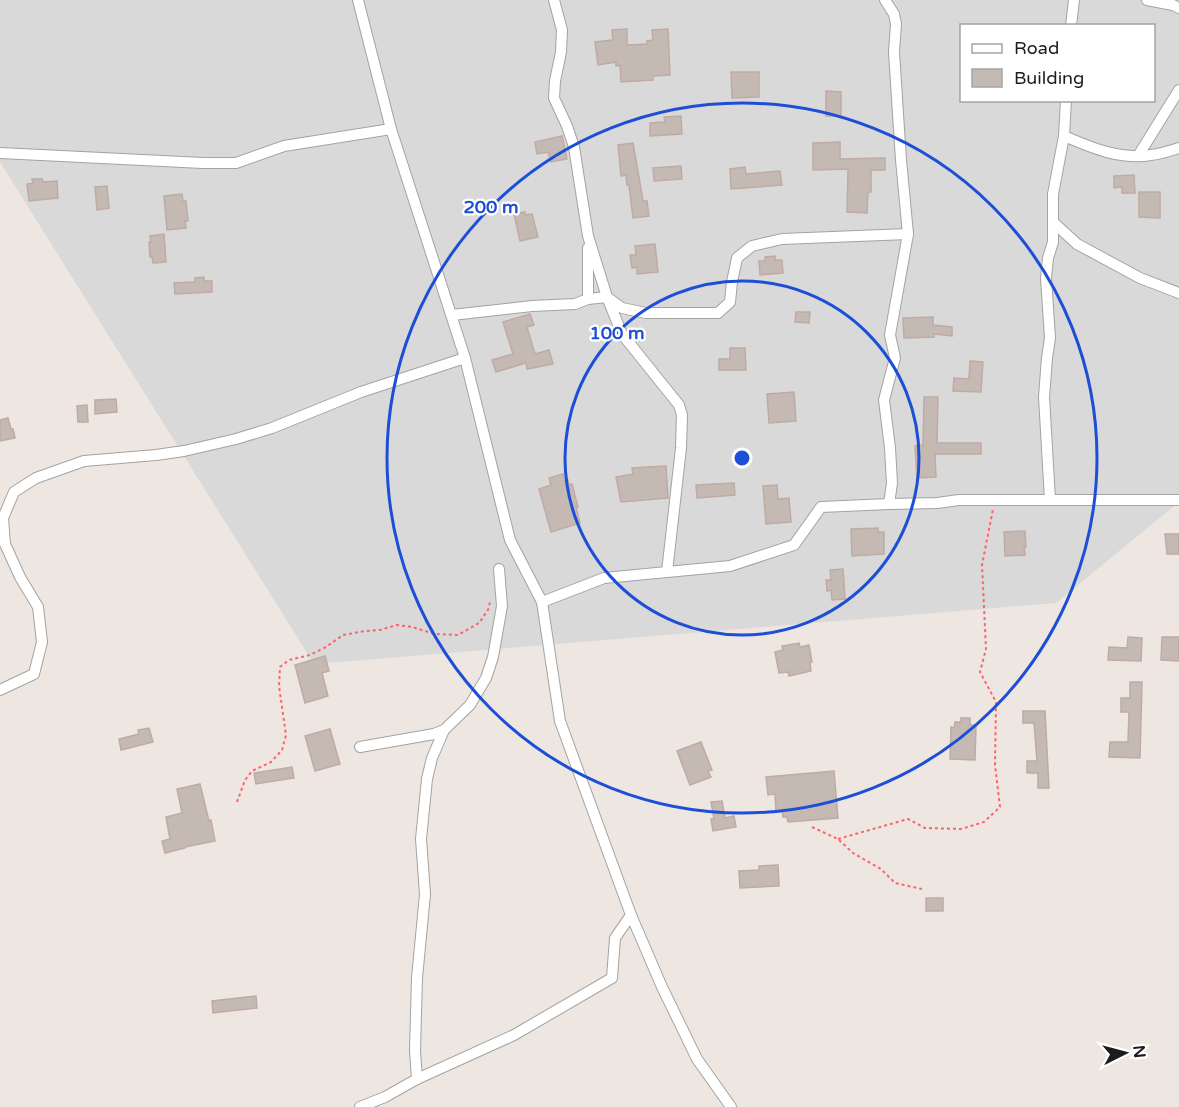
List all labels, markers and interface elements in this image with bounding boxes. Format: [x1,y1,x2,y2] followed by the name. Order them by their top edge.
[960,24,1155,102] legend
[1014,37,1059,59] text: Road
[1014,67,1084,89] text: Building
[463,196,519,218] text: 200 m
[589,322,645,344] text: 100 m
[732,448,752,468] centre of rings
[1095,1023,1155,1083] north arrow
[1128,1044,1150,1059] text: N

